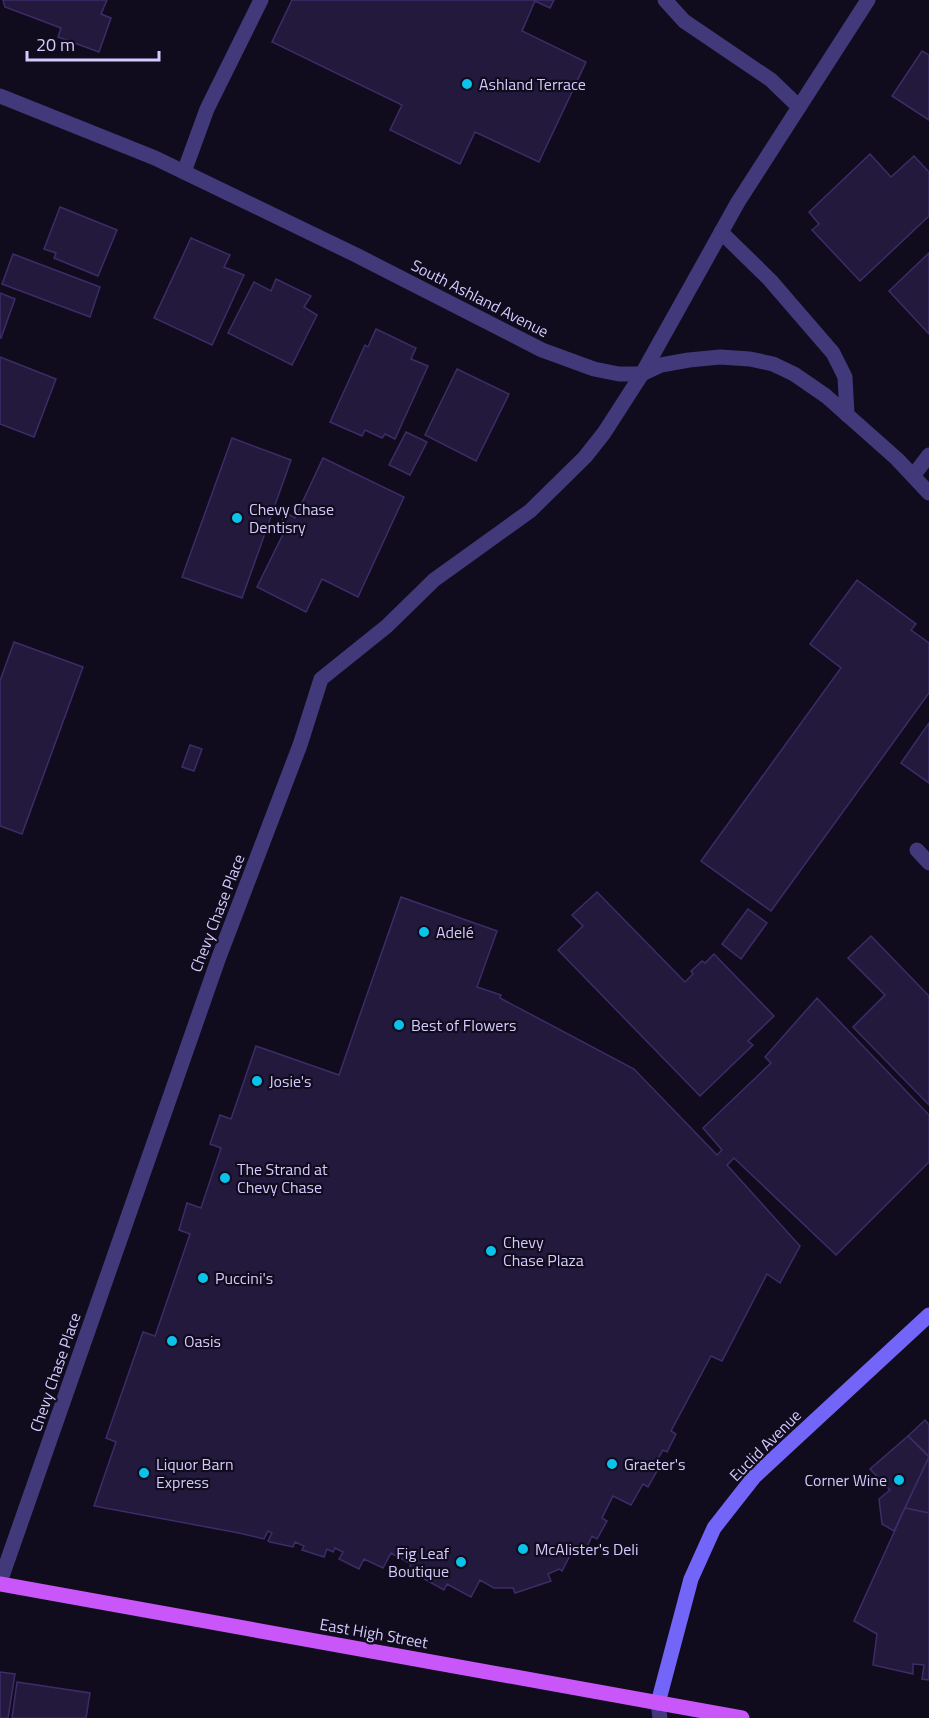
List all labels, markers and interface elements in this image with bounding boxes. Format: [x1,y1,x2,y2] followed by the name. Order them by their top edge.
[27,24,159,62] scale bar
[36,31,75,58] text: 20 m
[479,72,586,96] place label: Ashland Terrace
[460,77,474,91] marker: Ashland Terrace
[407,253,553,343] street label: South Ashland Avenue
[249,497,334,539] place label: Chevy Chase Dentisry
[230,511,244,525] marker: Chevy Chase Dentisry
[183,850,251,976] street label: Chevy Chase Place
[436,920,474,944] place label: Adelé
[417,925,431,939] marker: Adelé
[411,1013,516,1037] place label: Best of Flowers
[392,1018,406,1032] marker: Best of Flowers
[269,1069,312,1093] place label: Josie's
[250,1074,264,1088] marker: Josie's
[237,1157,328,1199] place label: The Strand at Chevy Chase
[218,1171,232,1185] marker: The Strand at Chevy Chase
[503,1230,584,1272] place label: Chevy Chase Plaza
[484,1244,498,1258] marker: Chevy Chase Plaza
[215,1266,273,1290] place label: Puccini's
[196,1271,210,1285] marker: Puccini's
[23,1309,87,1435] street label: Chevy Chase Place
[184,1329,221,1353] place label: Oasis
[165,1334,179,1348] marker: Oasis
[723,1403,807,1487] street label: Euclid Avenue
[156,1452,234,1494] place label: Liquor Barn Express
[624,1452,685,1476] place label: Graeter's
[605,1457,619,1471] marker: Graeter's
[137,1466,151,1480] marker: Liquor Barn Express
[804,1468,887,1492] place label: Corner Wine
[892,1473,906,1487] marker: Corner Wine
[535,1537,639,1561] place label: McAlister's Deli
[388,1541,450,1583] place label: Fig Leaf Boutique
[516,1542,530,1556] marker: McAlister's Deli
[454,1555,468,1569] marker: Fig Leaf Boutique
[318,1612,430,1654] street label: East High Street

